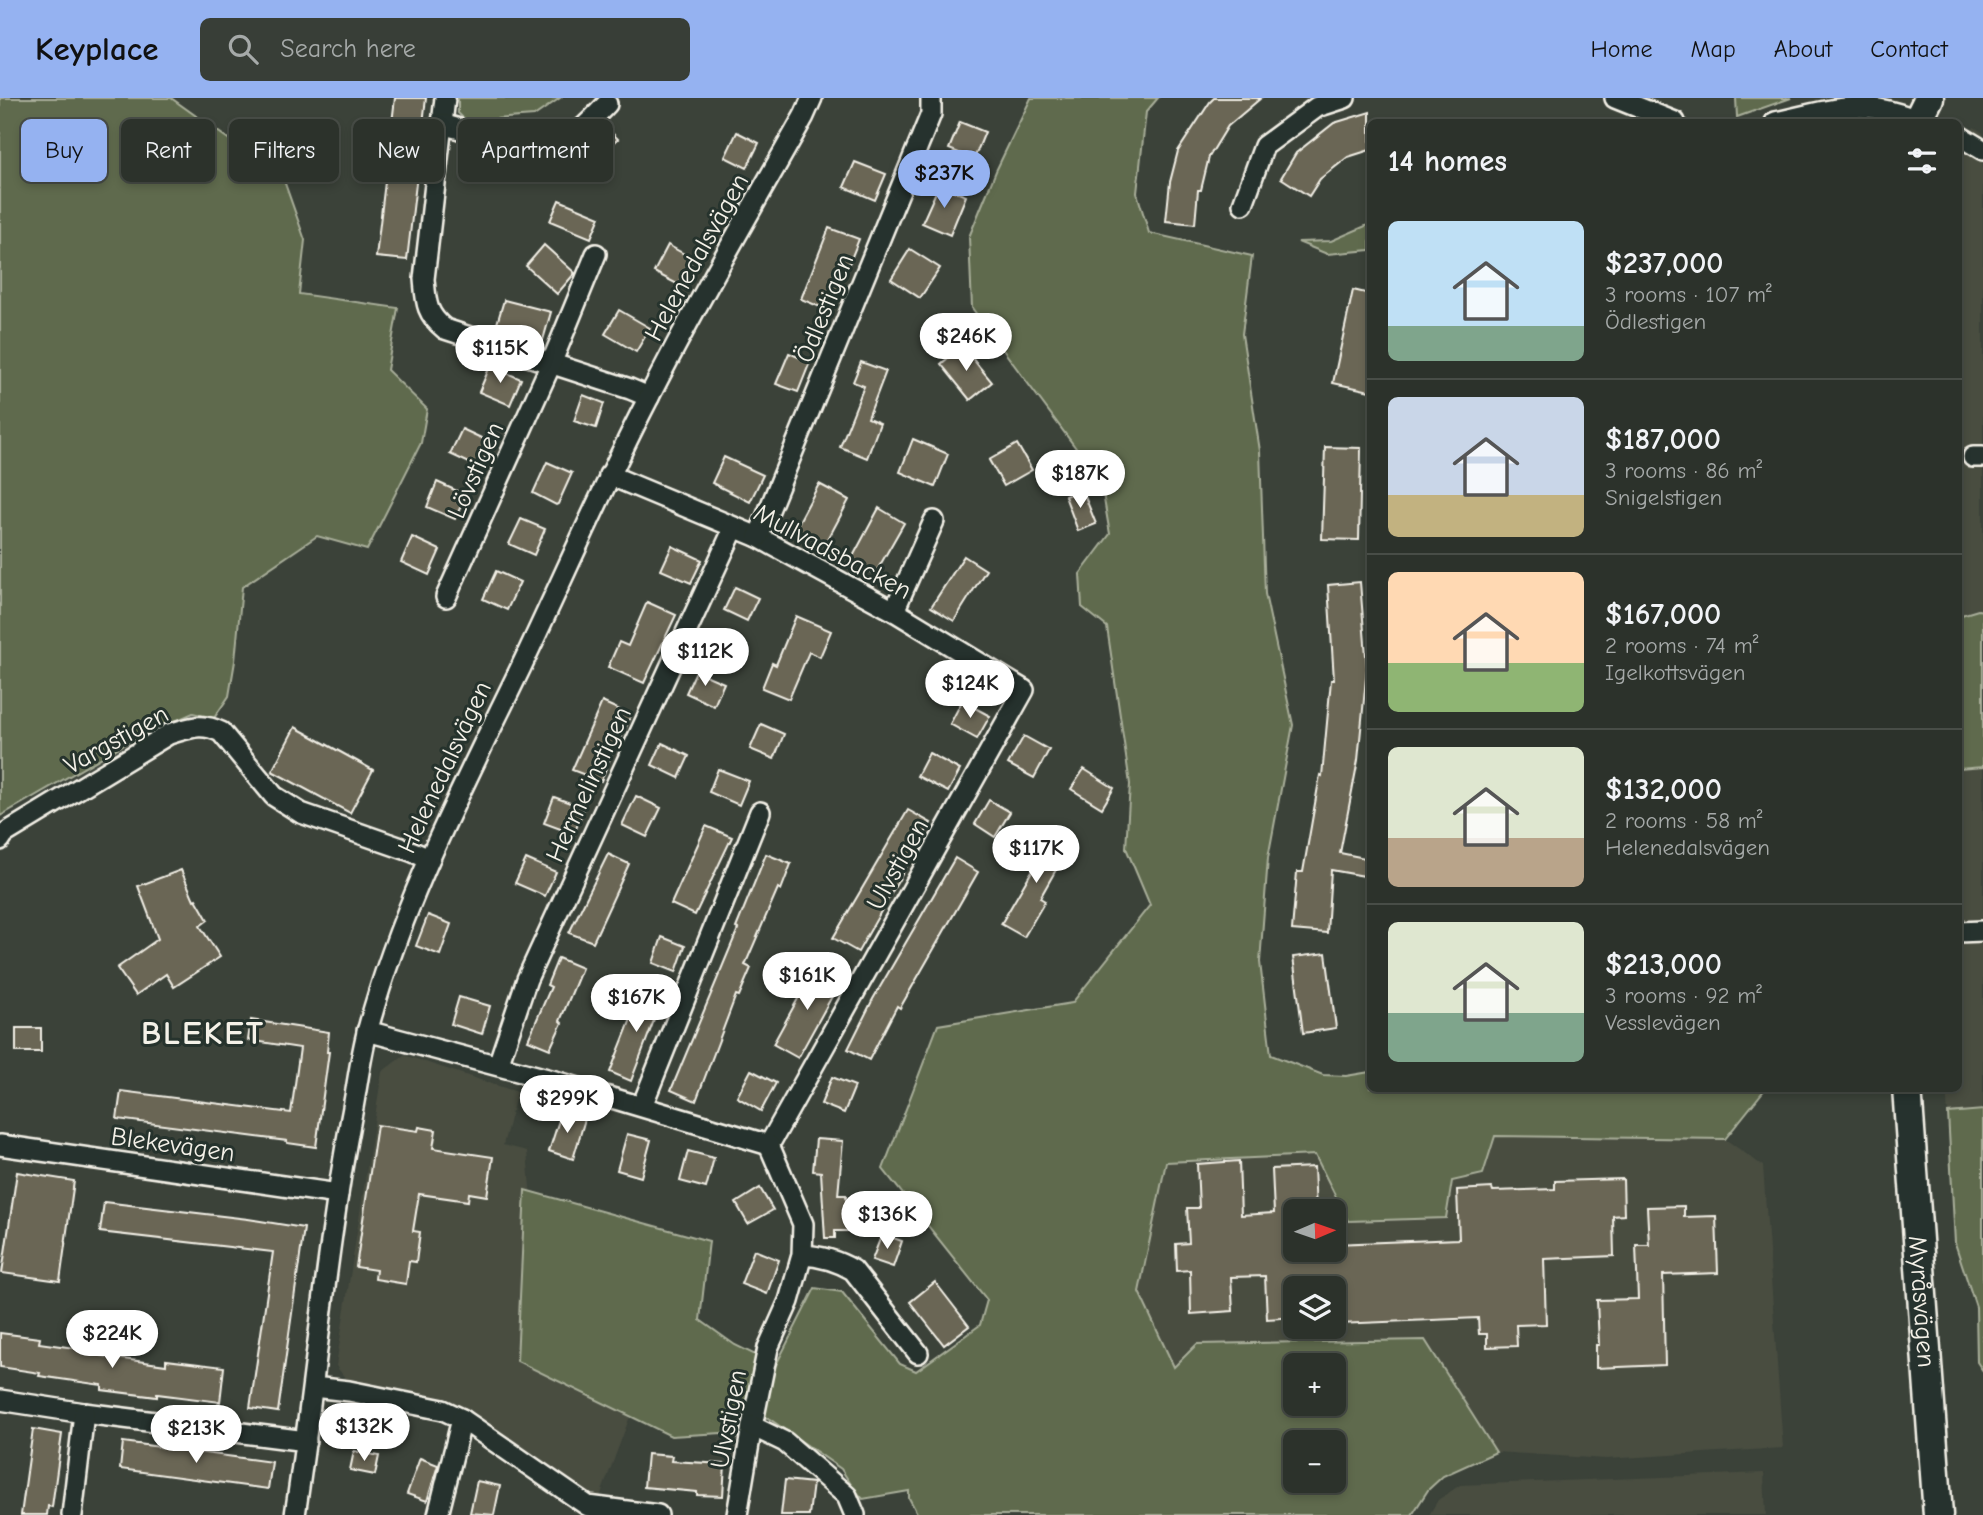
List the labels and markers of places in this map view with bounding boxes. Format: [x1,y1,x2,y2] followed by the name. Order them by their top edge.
[895,150,993,210] pin: $237K
[917,314,1015,373] pin: $246K
[451,326,549,385] pin: $115K
[1031,450,1129,510] pin: $187K
[656,628,754,688] pin: $112K
[921,660,1019,720] pin: $124K
[987,826,1085,885] pin: $117K
[758,953,856,1012] pin: $161K
[587,974,685,1034] pin: $167K
[518,1076,616,1135] pin: $299K
[838,1192,936,1251] pin: $136K
[63,1310,161,1370] pin: $224K
[315,1404,413,1463] pin: $132K
[147,1406,245,1465] pin: $213K

